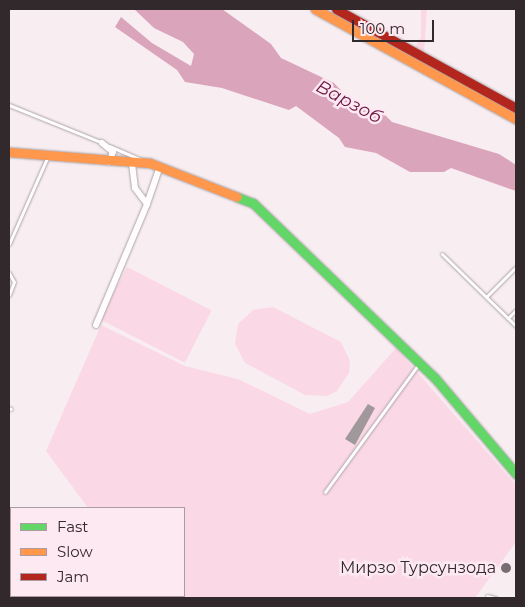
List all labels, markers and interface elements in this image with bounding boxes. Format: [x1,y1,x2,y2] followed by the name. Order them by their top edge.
[355,10,438,42] scale bar
[360,19,405,38] text: 100 m
[312,76,386,128] water label: Варзоб
[10,507,185,597] legend
[57,517,88,536] text: Fast
[57,542,93,561] text: Slow
[340,558,496,578] place label: Мирзо Турсунзода
[500,562,512,574] marker: Мирзо Турсунзода
[57,567,89,586] text: Jam

